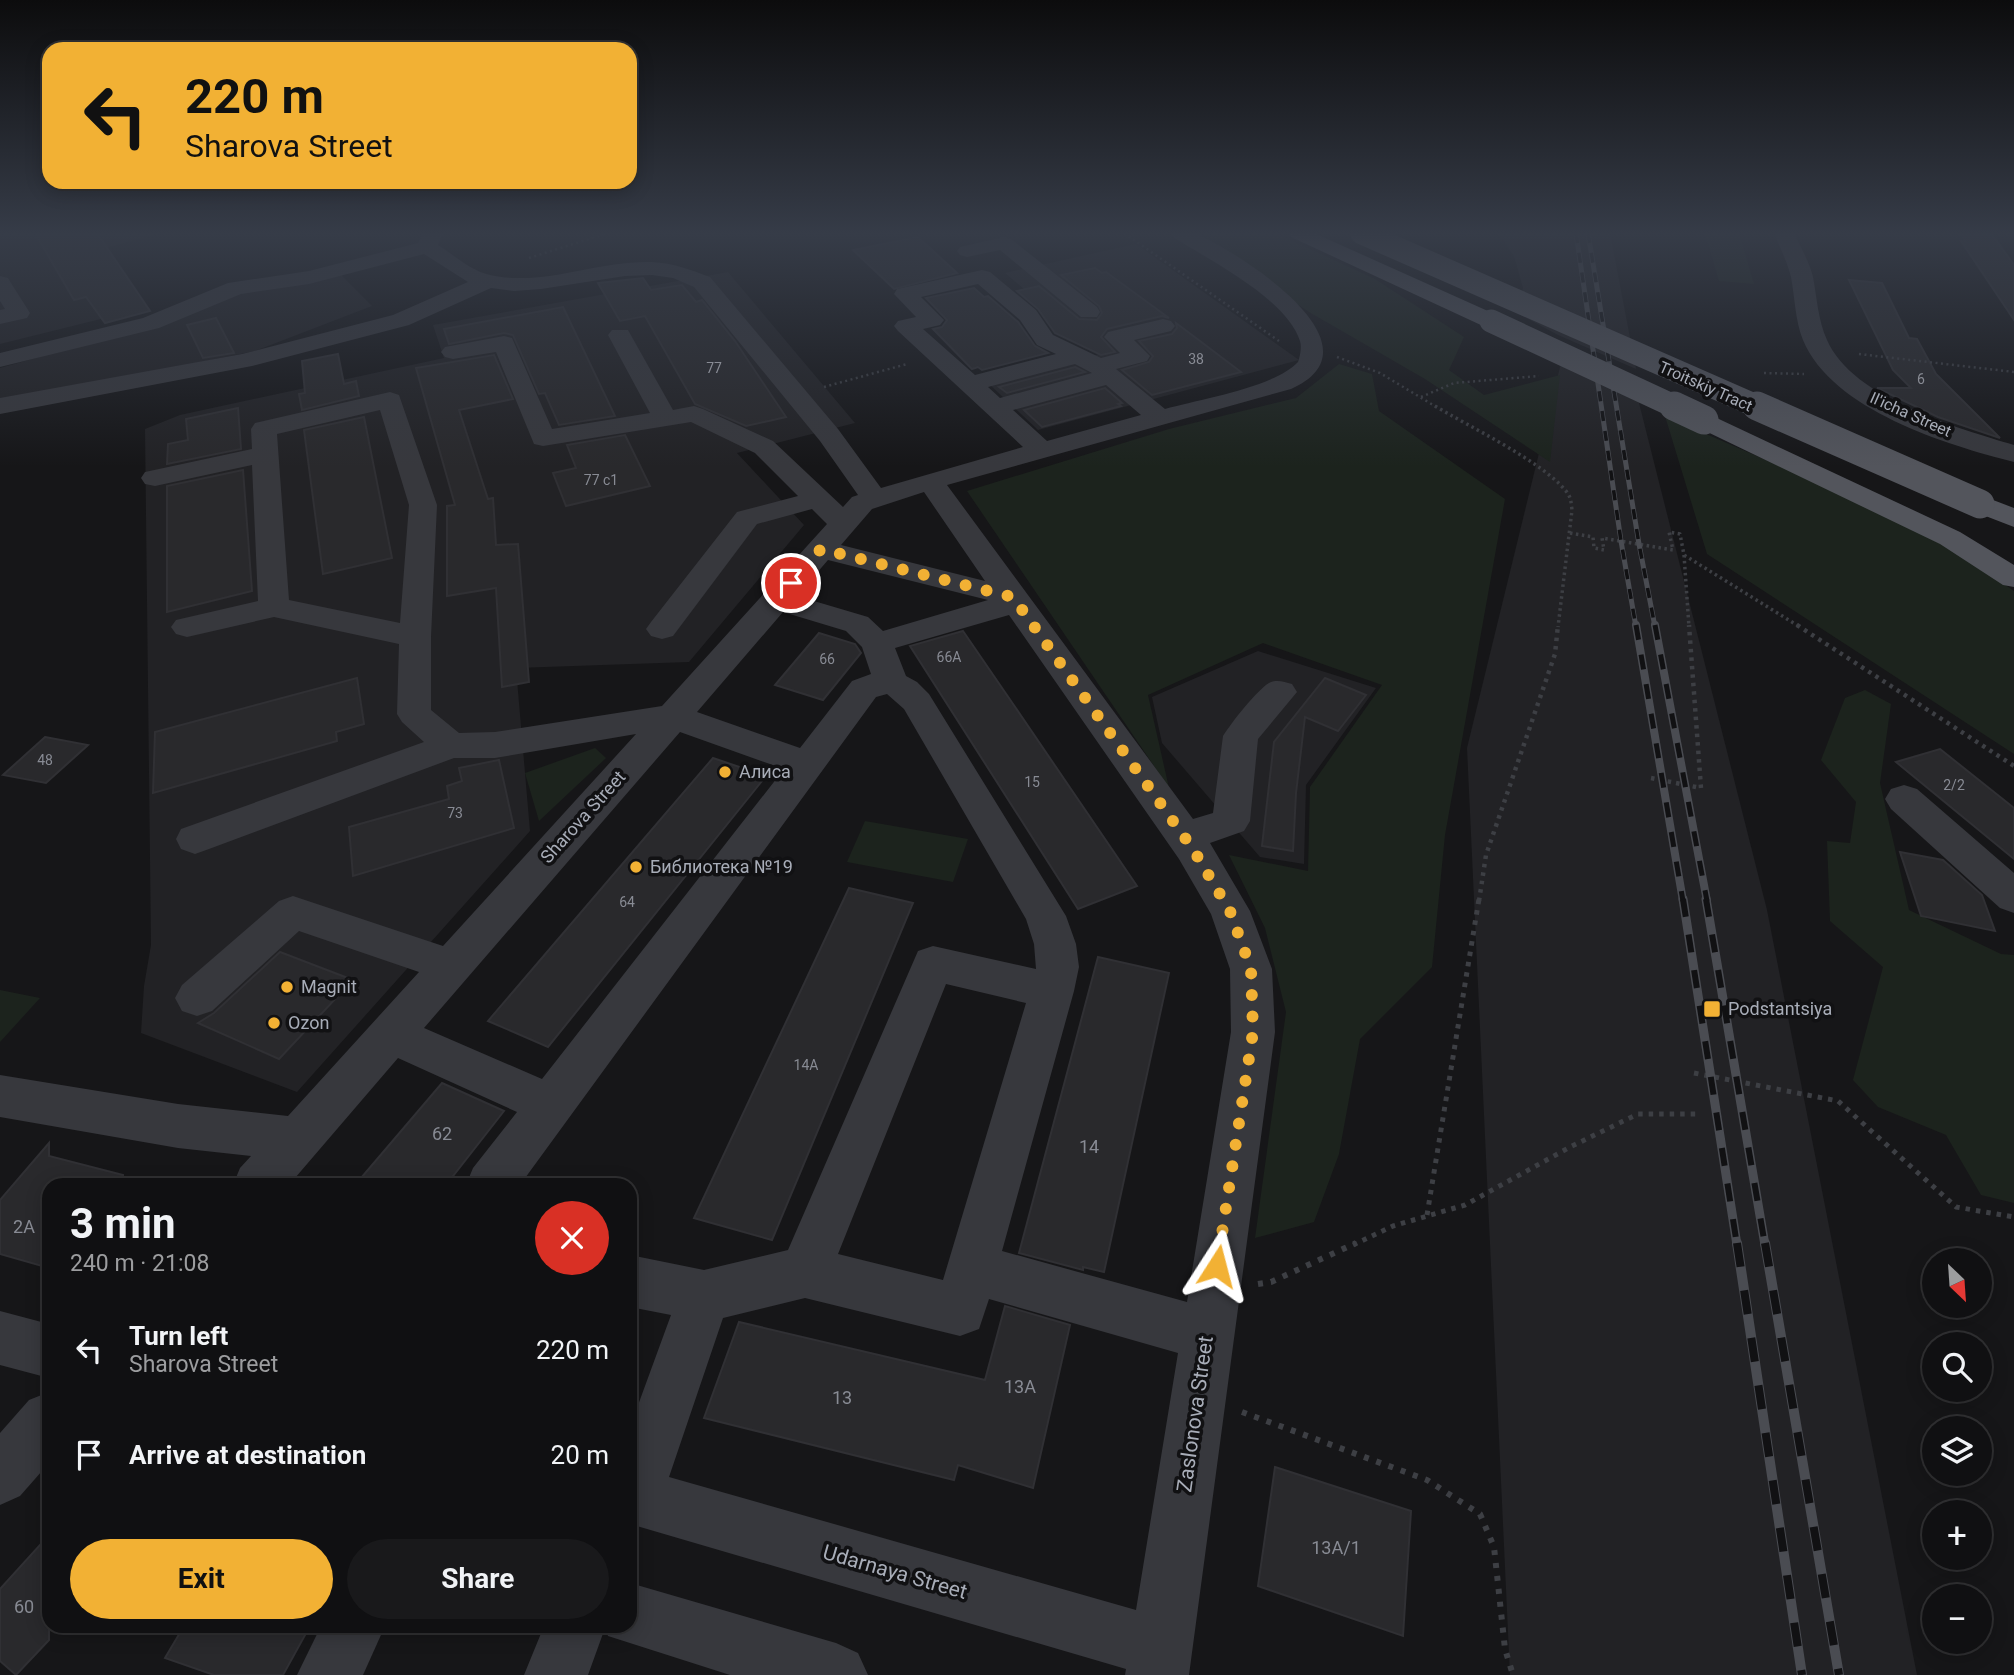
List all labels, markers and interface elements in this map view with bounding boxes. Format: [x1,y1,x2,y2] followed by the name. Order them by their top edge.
[185,68,324,125] text: 220 m
[70,70,161,161] icon: left
[185,127,393,165] text: Sharova Street
[1188,351,1204,367] house number: 38
[1656,357,1755,416] street label: Troitskiy Tract
[706,360,722,376] house number: 77
[1917,371,1925,387] house number: 6
[1867,388,1954,441] street label: Il'icha Street
[584,472,618,488] house number: 77 с1
[761,553,821,613] pin
[772,564,810,602] icon: arrive
[937,649,961,665] house number: 66А
[819,651,835,667] house number: 66
[37,752,53,768] house number: 48
[739,761,791,782] place label: Алиса
[717,764,733,780] marker: Алиса
[536,766,630,867] street label: Sharova Street
[1024,774,1040,790] house number: 15
[1943,777,1965,793] house number: 2/2
[447,805,463,821] house number: 73
[650,856,793,877] place label: Библиотека №19
[628,859,644,875] marker: Библиотека №19
[619,894,635,910] house number: 64
[301,976,357,997] place label: Magnit
[279,979,295,995] marker: Magnit
[1728,998,1832,1019] place label: Podstantsiya
[1702,999,1722,1019] marker: Podstantsiya
[288,1012,329,1033] place label: Ozon
[266,1015,282,1031] marker: Ozon
[794,1057,818,1073] house number: 14А
[432,1123,452,1144] house number: 62
[1079,1136,1099,1157] house number: 14
[70,1199,176,1248] text: 3 min
[535,1201,609,1275] button: close
[13,1216,35,1237] house number: 2А
[1180,1229,1254,1303] position arrow
[1922,1248,1992,1318] north arrow
[1922,1248,1992,1654] map controls
[70,1250,209,1277] text: 240 m · 21:08
[129,1321,228,1351] text: Turn left
[70,1331,108,1369] icon: left
[1922,1332,1992,1402] button: search
[1172,1334,1218,1494] street label: Zaslonova Street
[536,1335,609,1365] text: 220 m
[129,1351,278,1378] text: Sharova Street
[1004,1376,1036,1397] house number: 13А
[832,1387,852,1408] house number: 13
[1922,1416,1992,1486] button: layers
[70,1436,108,1474] icon: arrive
[129,1440,366,1470] text: Arrive at destination
[551,1440,609,1470] text: 20 m
[1922,1500,1992,1570] button: +
[1311,1537,1361,1558] house number: 13А/1
[70,1539,333,1619] button: Exit
[347,1539,609,1619] button: Share
[820,1540,970,1604] street label: Udarnaya Street
[1922,1584,1992,1654] button: −
[14,1596,34,1617] house number: 60

